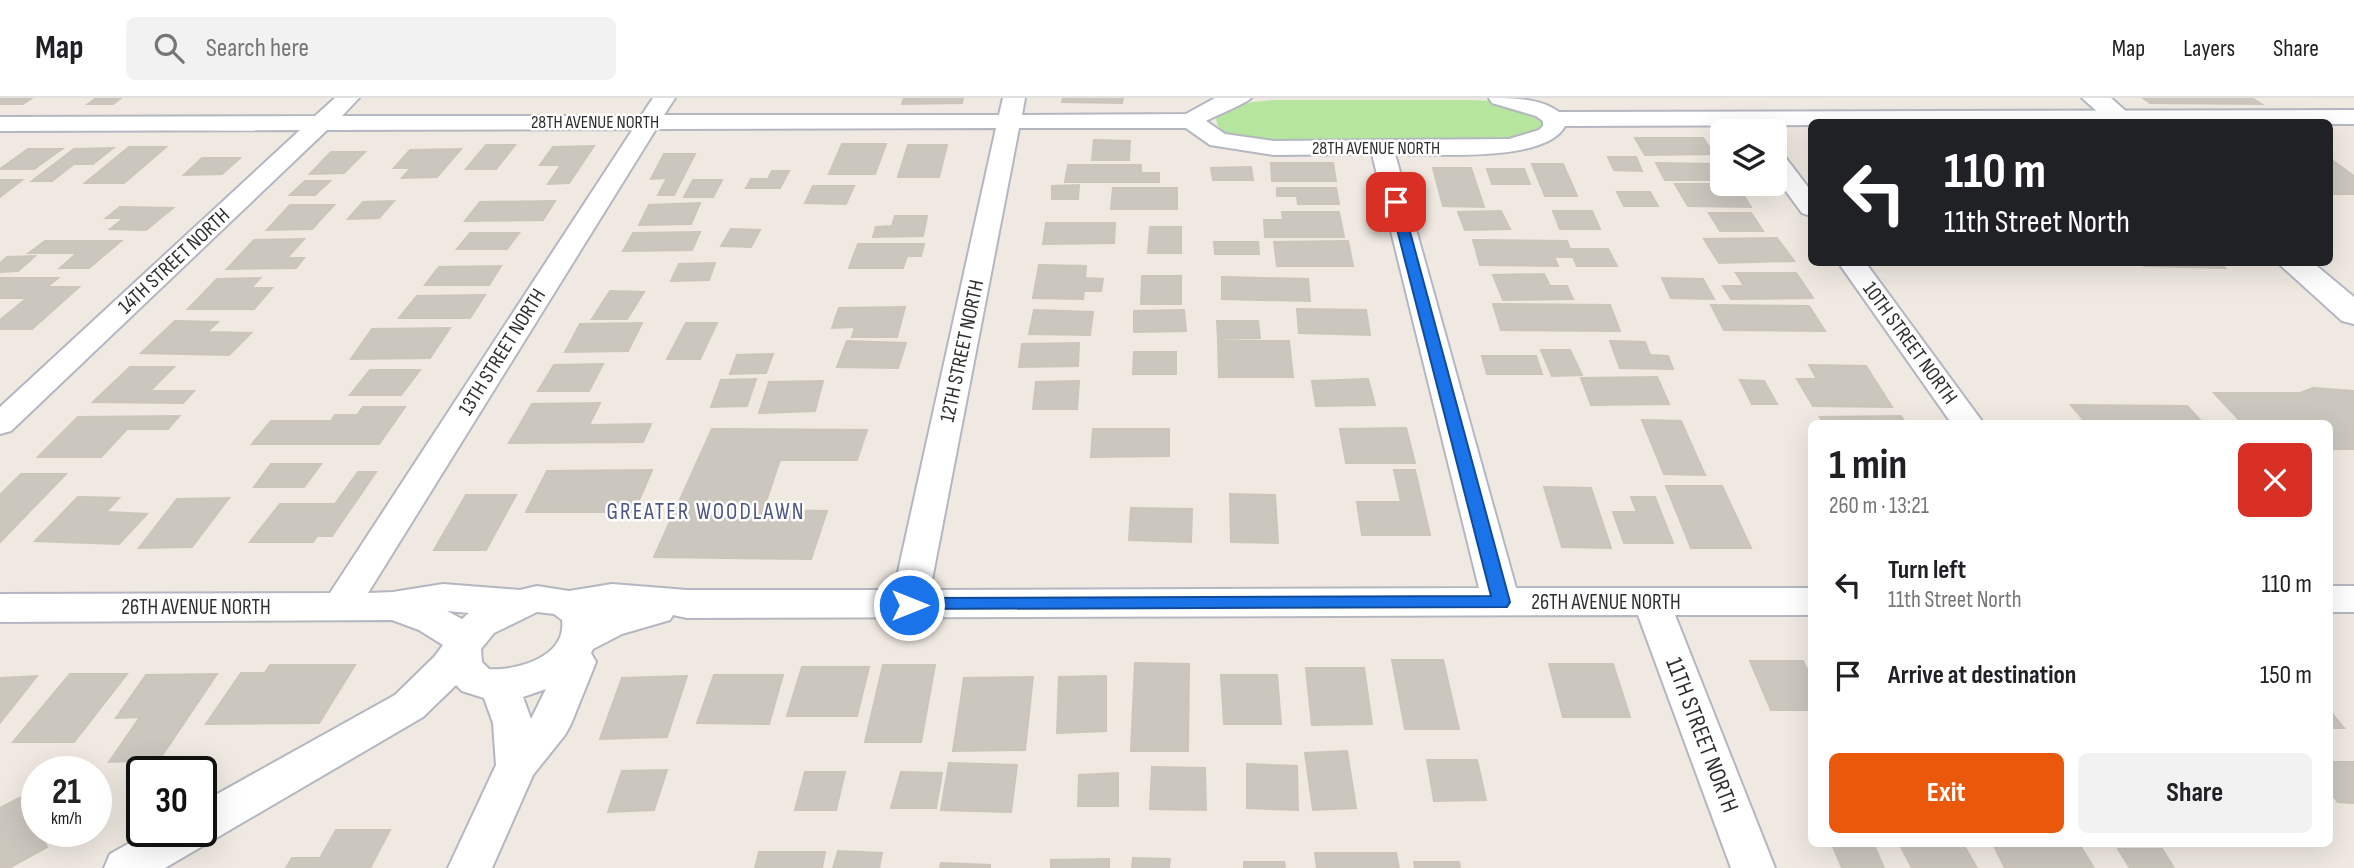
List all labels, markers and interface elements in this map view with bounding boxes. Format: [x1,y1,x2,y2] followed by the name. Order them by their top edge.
[126,17,616,80] search box
[35,28,84,68] text: Map
[150,29,188,67] icon: search
[206,33,309,64] text: Search here
[2112,34,2145,63] text: Map
[2183,34,2235,63] text: Layers
[2273,34,2319,63] text: Share
[531,112,659,133] street label: 28TH AVENUE NORTH
[1710,119,1787,196] map controls
[1710,119,1787,196] button: layers
[1312,138,1440,159] street label: 28TH AVENUE NORTH
[1944,143,2046,202] text: 110 m
[1829,147,1920,238] icon: left
[1366,172,1426,232] pin
[1377,183,1415,221] icon: arrive
[113,203,235,319] street label: 14TH STREET NORTH
[1944,203,2130,242] text: 11th Street North
[1857,277,1963,409] street label: 10TH STREET NORTH
[935,278,989,424] street label: 12TH STREET NORTH
[453,284,551,420] street label: 13TH STREET NORTH
[1829,440,1907,491] text: 1 min
[2238,443,2312,517] button: close
[1829,492,1929,520] text: 260 m · 13:21
[606,498,806,526] district label: GREATER WOODLAWN
[1888,555,1966,586] text: Turn left
[1829,566,1867,604] icon: left
[872,568,946,642] position arrow
[2261,569,2312,600] text: 110 m
[1888,586,2022,614] text: 11th Street North
[1531,590,1681,615] street label: 26TH AVENUE NORTH
[121,595,271,620] street label: 26TH AVENUE NORTH
[1659,653,1745,817] street label: 11TH STREET NORTH
[1829,657,1867,695] icon: arrive
[1888,660,2076,691] text: Arrive at destination
[2260,660,2312,691] text: 150 m
[1829,753,2064,833] button: Exit
[2078,753,2312,833] button: Share
[126,756,217,847] speed limit sign: 30
[52,771,81,814] text: 21
[51,808,82,829] text: km/h

